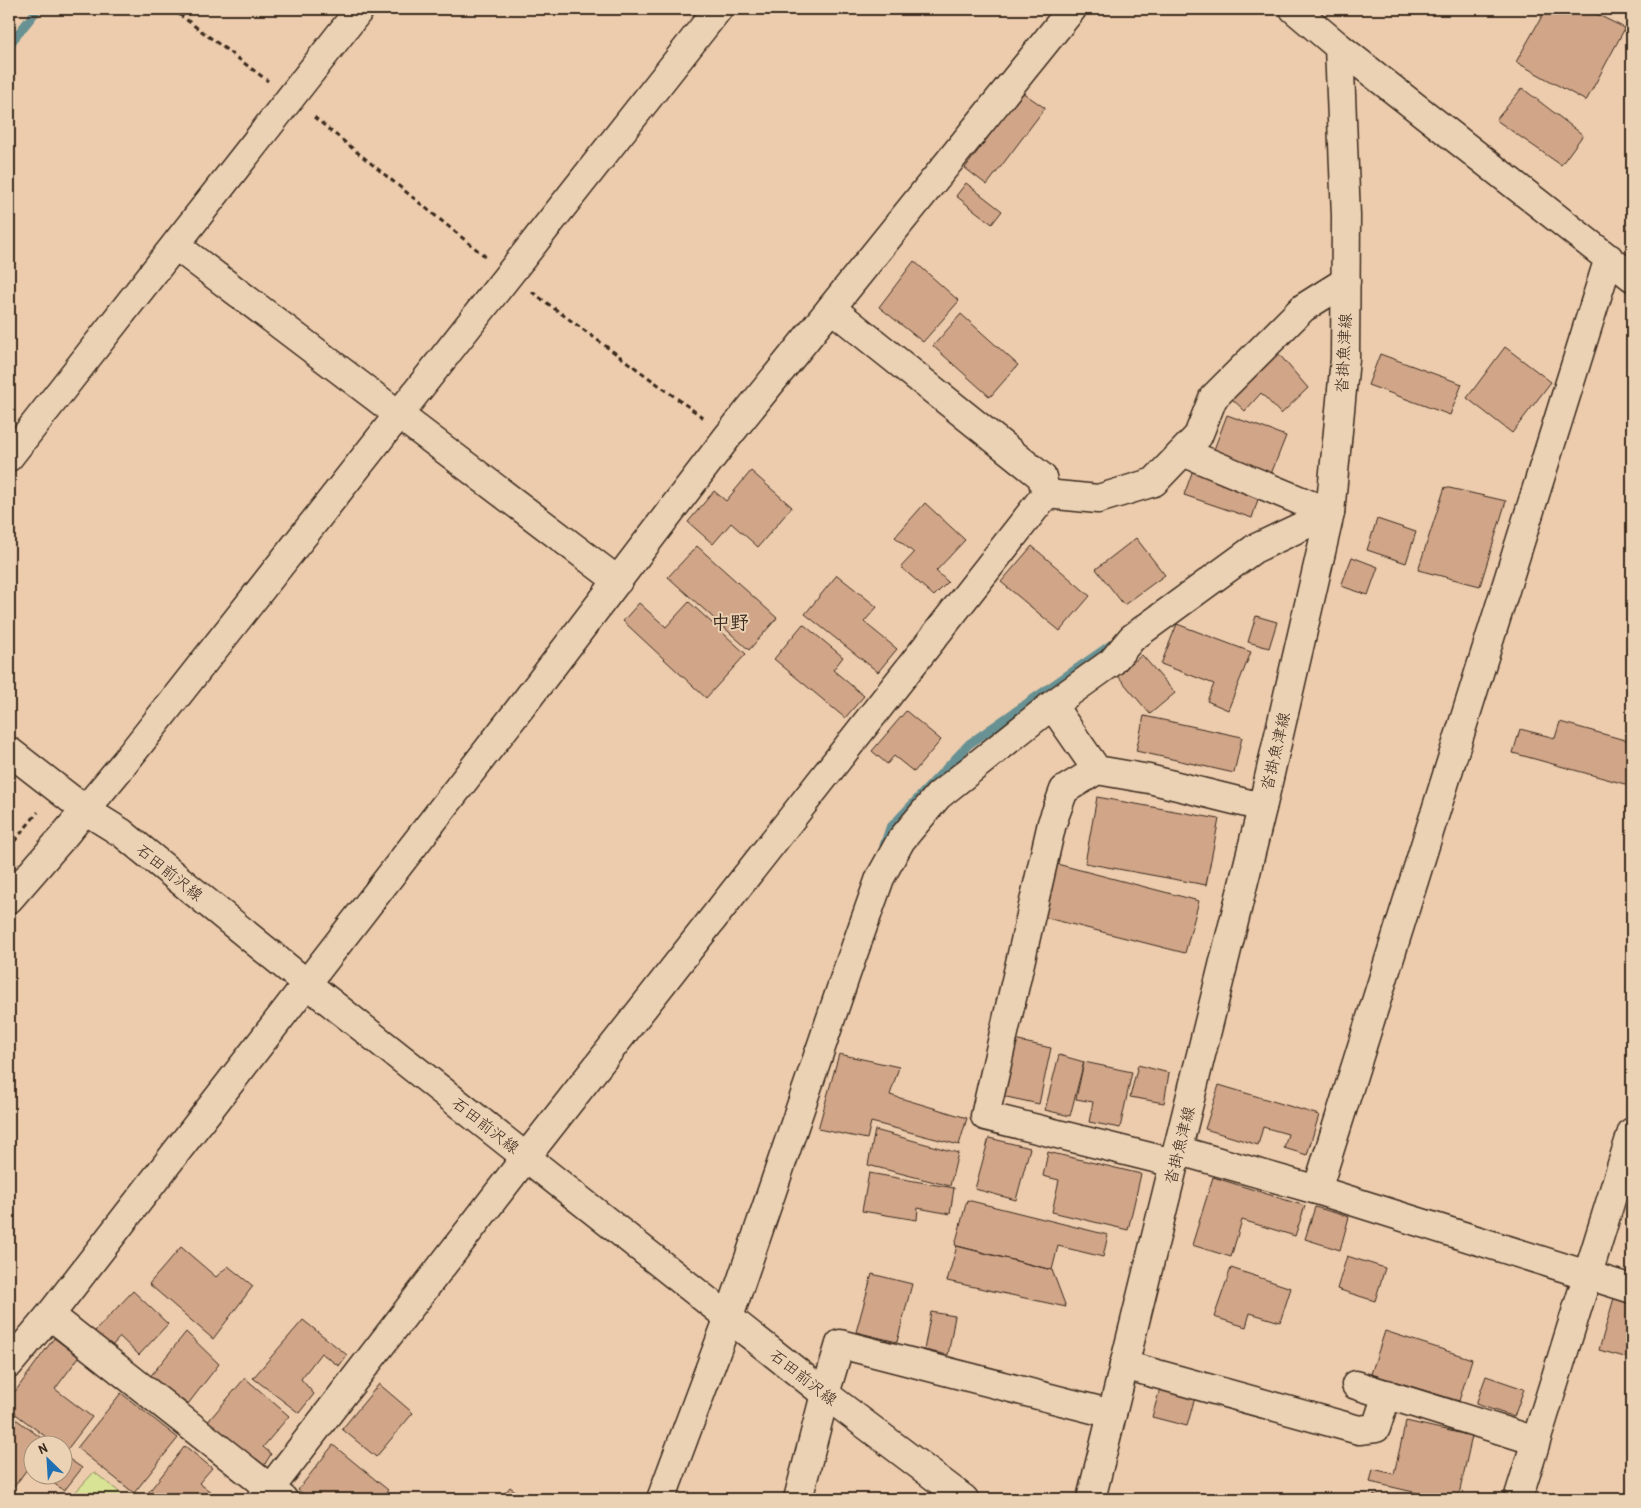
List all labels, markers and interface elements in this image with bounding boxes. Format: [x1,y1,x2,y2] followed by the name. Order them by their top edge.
[1330,312,1356,394] street label: 沓掛魚津線
[711,609,749,635] district label: 中野
[1255,710,1295,792] street label: 沓掛魚津線
[132,838,208,906] street label: 石田前沢線
[448,1092,524,1158] street label: 石田前沢線
[1159,1104,1199,1186] street label: 沓掛魚津線
[766,1344,842,1410] street label: 石田前沢線
[22,1436,72,1486] north arrow
[35,1437,50,1458] text: N

